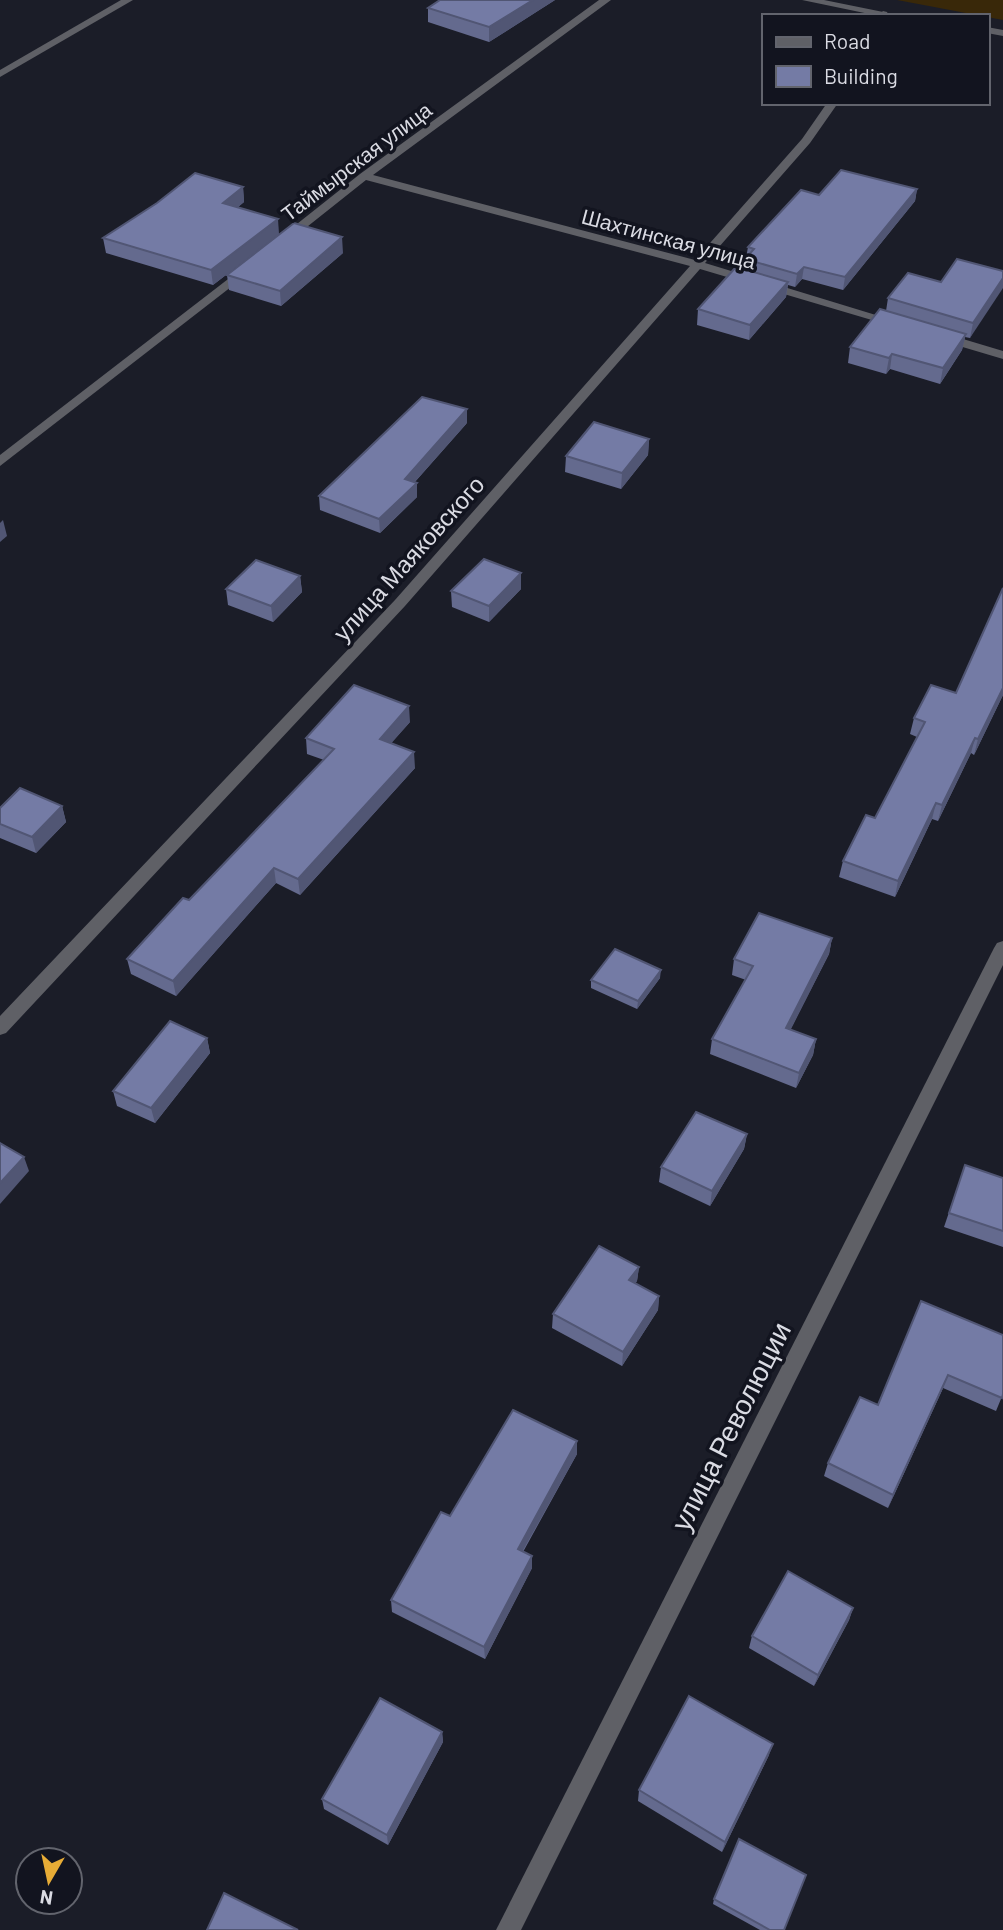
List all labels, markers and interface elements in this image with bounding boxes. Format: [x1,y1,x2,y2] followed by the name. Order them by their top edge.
[762,14,989,105] legend
[824,28,870,53] text: Road
[824,63,898,88] text: Building
[276,96,436,226] street label: Таймырская улица
[579,203,759,273] street label: Шахтинская улица
[326,470,490,646] street label: улица Маяковского
[663,1316,797,1536] street label: улица Революции
[14,1846,84,1916] north arrow
[38,1886,54,1911] text: N

